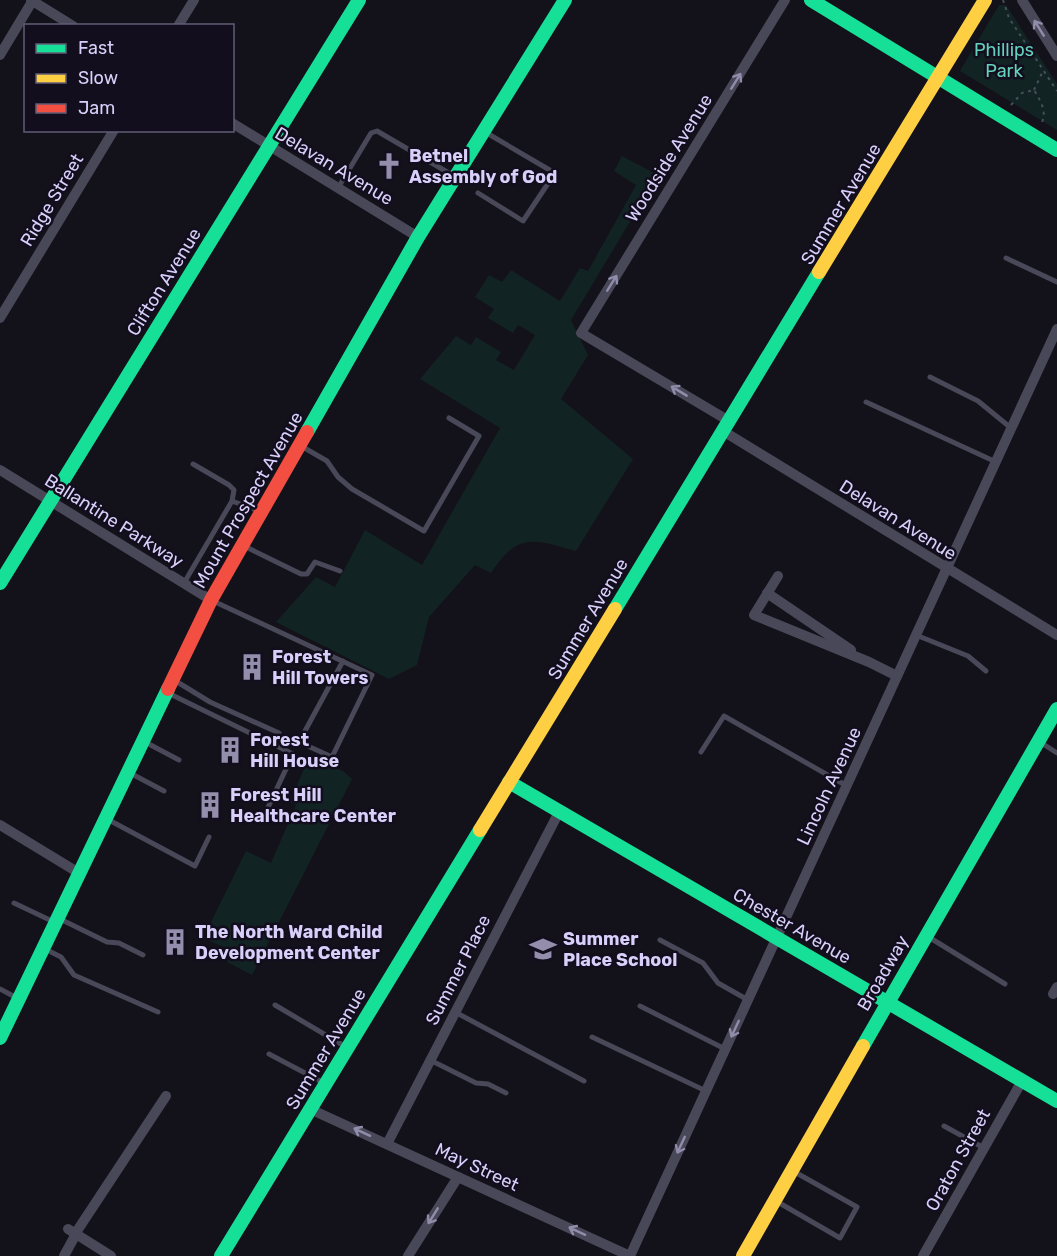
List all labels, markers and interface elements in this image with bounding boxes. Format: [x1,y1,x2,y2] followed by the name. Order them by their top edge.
[1033,20,1045,37] one-way arrow
[24,24,234,132] legend
[78,37,114,59] text: Fast
[974,39,1034,82] park label: Phillips Park
[78,67,118,89] text: Slow
[730,73,742,90] one-way arrow
[621,90,717,226] street label: Woodside Avenue
[78,97,115,119] text: Jam
[271,122,397,210] street label: Delavan Avenue
[796,139,886,269] street label: Summer Avenue
[409,145,557,188] place label: Betnel Assembly of God
[16,150,88,250] street label: Ridge Street
[374,151,404,181] church icon: Betnel Assembly of God
[122,224,206,340] street label: Clifton Avenue
[606,275,618,292] one-way arrow
[671,384,688,396] one-way arrow
[188,408,308,592] street label: Mount Prospect Avenue
[41,469,188,573] street label: Ballantine Parkway
[835,475,961,565] street label: Delavan Avenue
[543,554,633,684] street label: Summer Avenue
[272,646,368,689] place label: Forest Hill Towers
[237,652,267,682] building icon: Forest Hill Towers
[792,723,866,849] street label: Lincoln Avenue
[250,729,340,772] place label: Forest Hill House
[215,735,245,765] building icon: Forest Hill House
[230,784,396,827] place label: Forest Hill Healthcare Center
[195,790,225,820] building icon: Forest Hill Healthcare Center
[729,883,855,969] street label: Chester Avenue
[421,911,495,1029] street label: Summer Place
[195,921,383,964] place label: The North Ward Child Development Center
[160,927,190,957] building icon: The North Ward Child Development Center
[563,928,677,971] place label: Summer Place School
[853,931,913,1015] street label: Broadway
[528,934,558,964] school or university icon: Summer Place School
[281,984,371,1114] street label: Summer Avenue
[728,1019,740,1037] one-way arrow
[921,1105,995,1215] street label: Oraton Street
[353,1126,371,1138] one-way arrow
[675,1135,687,1153] one-way arrow
[432,1138,522,1196] street label: May Street
[427,1207,439,1224] one-way arrow
[568,1225,586,1237] one-way arrow

